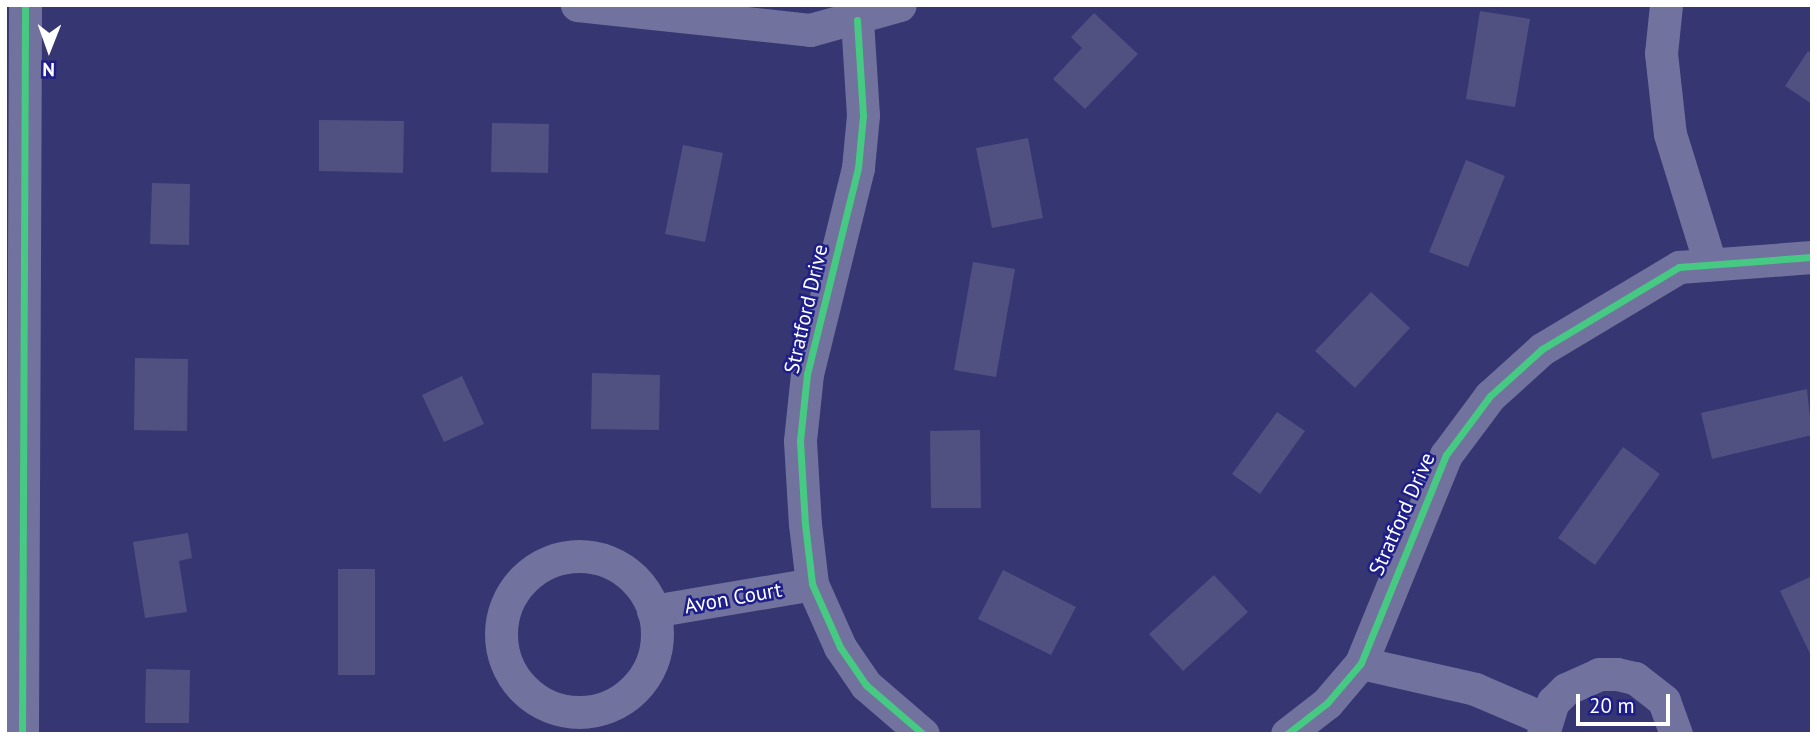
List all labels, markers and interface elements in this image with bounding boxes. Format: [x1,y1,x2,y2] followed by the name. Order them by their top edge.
[14,14,84,84] north arrow
[42,58,55,82] text: N
[779,242,833,376] street label: Stratford Drive
[1364,449,1440,579] street label: Stratford Drive
[682,577,784,619] street label: Avon Court
[1579,680,1674,724] scale bar
[1589,692,1635,719] text: 20 m

